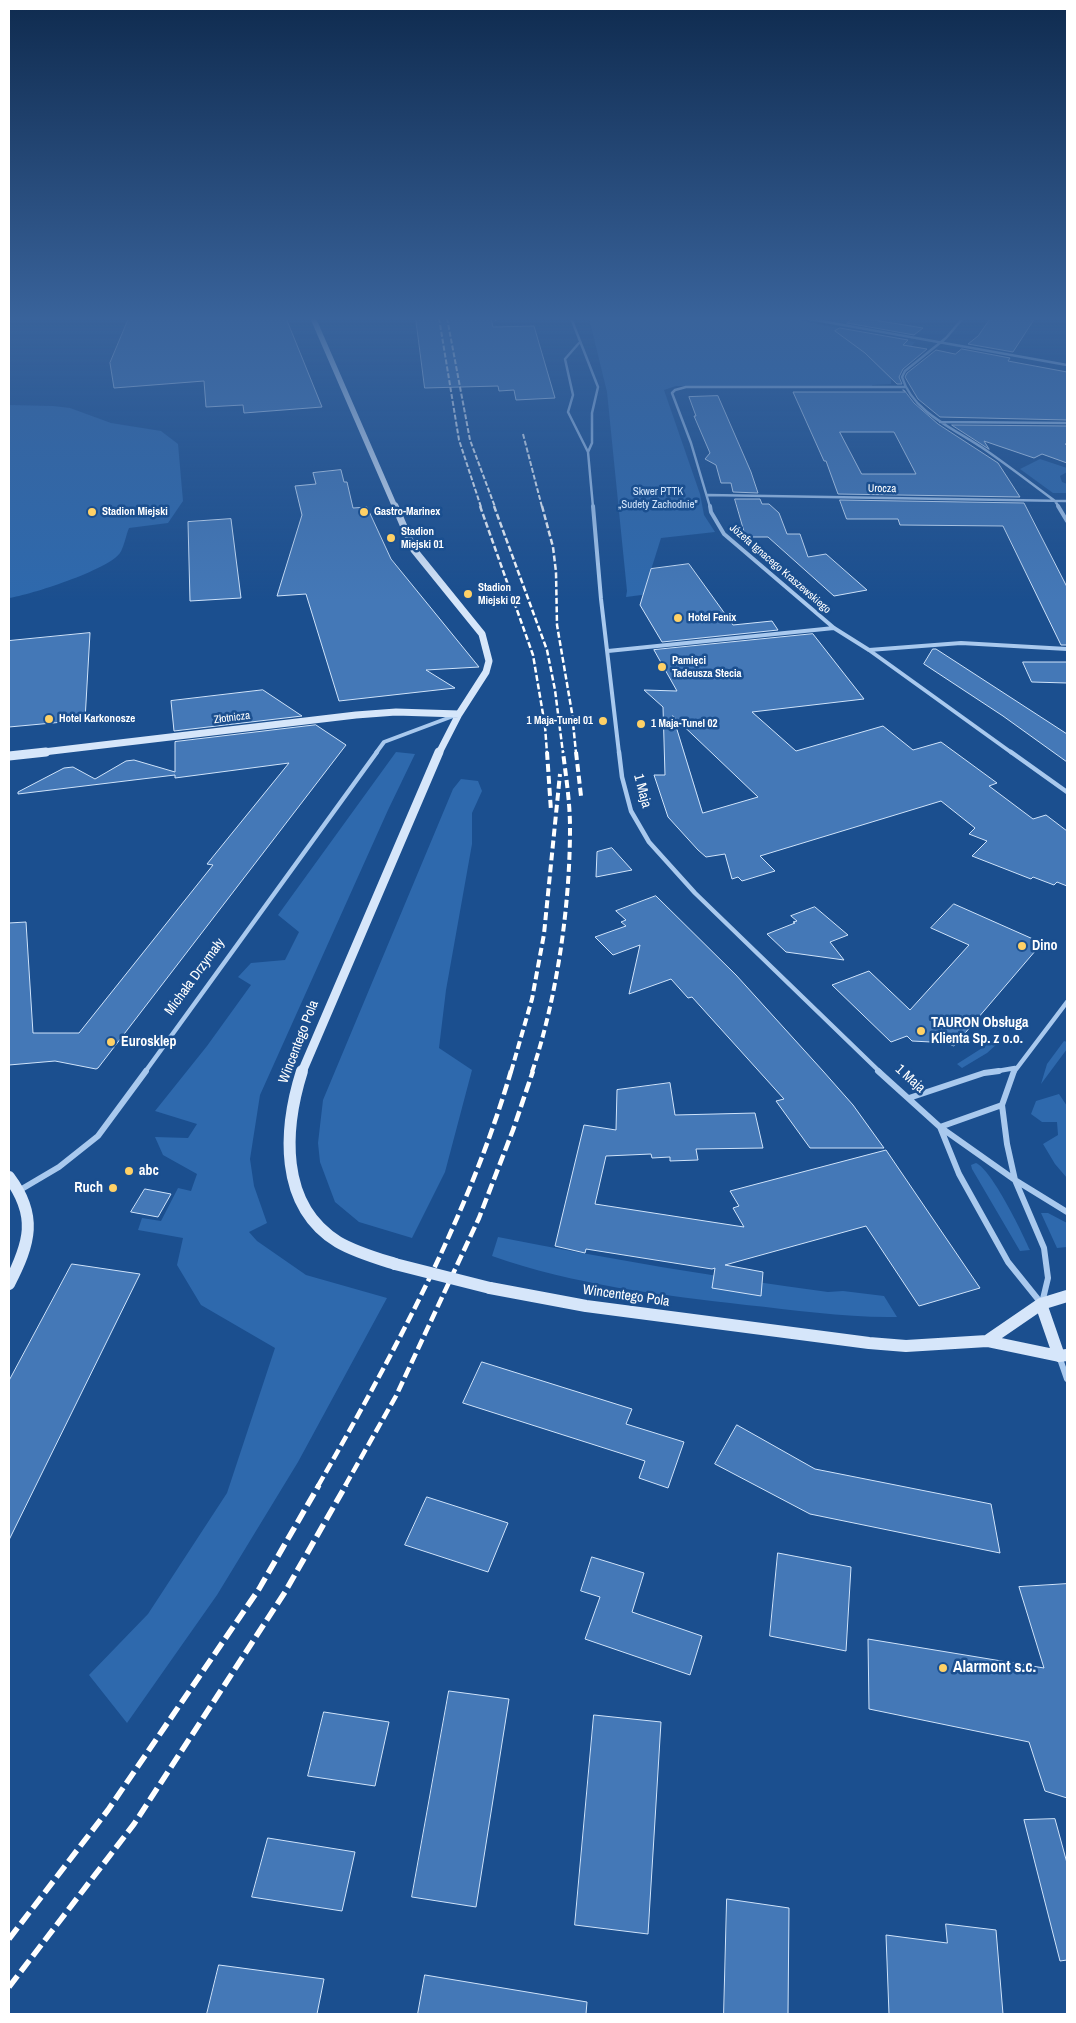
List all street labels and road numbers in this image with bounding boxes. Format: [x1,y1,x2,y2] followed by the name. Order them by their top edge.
[868,482,896,496] street label: Urocza
[727,521,833,617] street label: Józefa Ignacego Kraszewskiego
[213,709,251,727] street label: Złotnicza
[629,772,655,810] street label: 1 Maja
[161,935,229,1019] street label: Michała Drzymały
[275,998,323,1086] street label: Wincentego Pola
[892,1061,928,1097] street label: 1 Maja
[582,1282,670,1310] street label: Wincentego Pola

